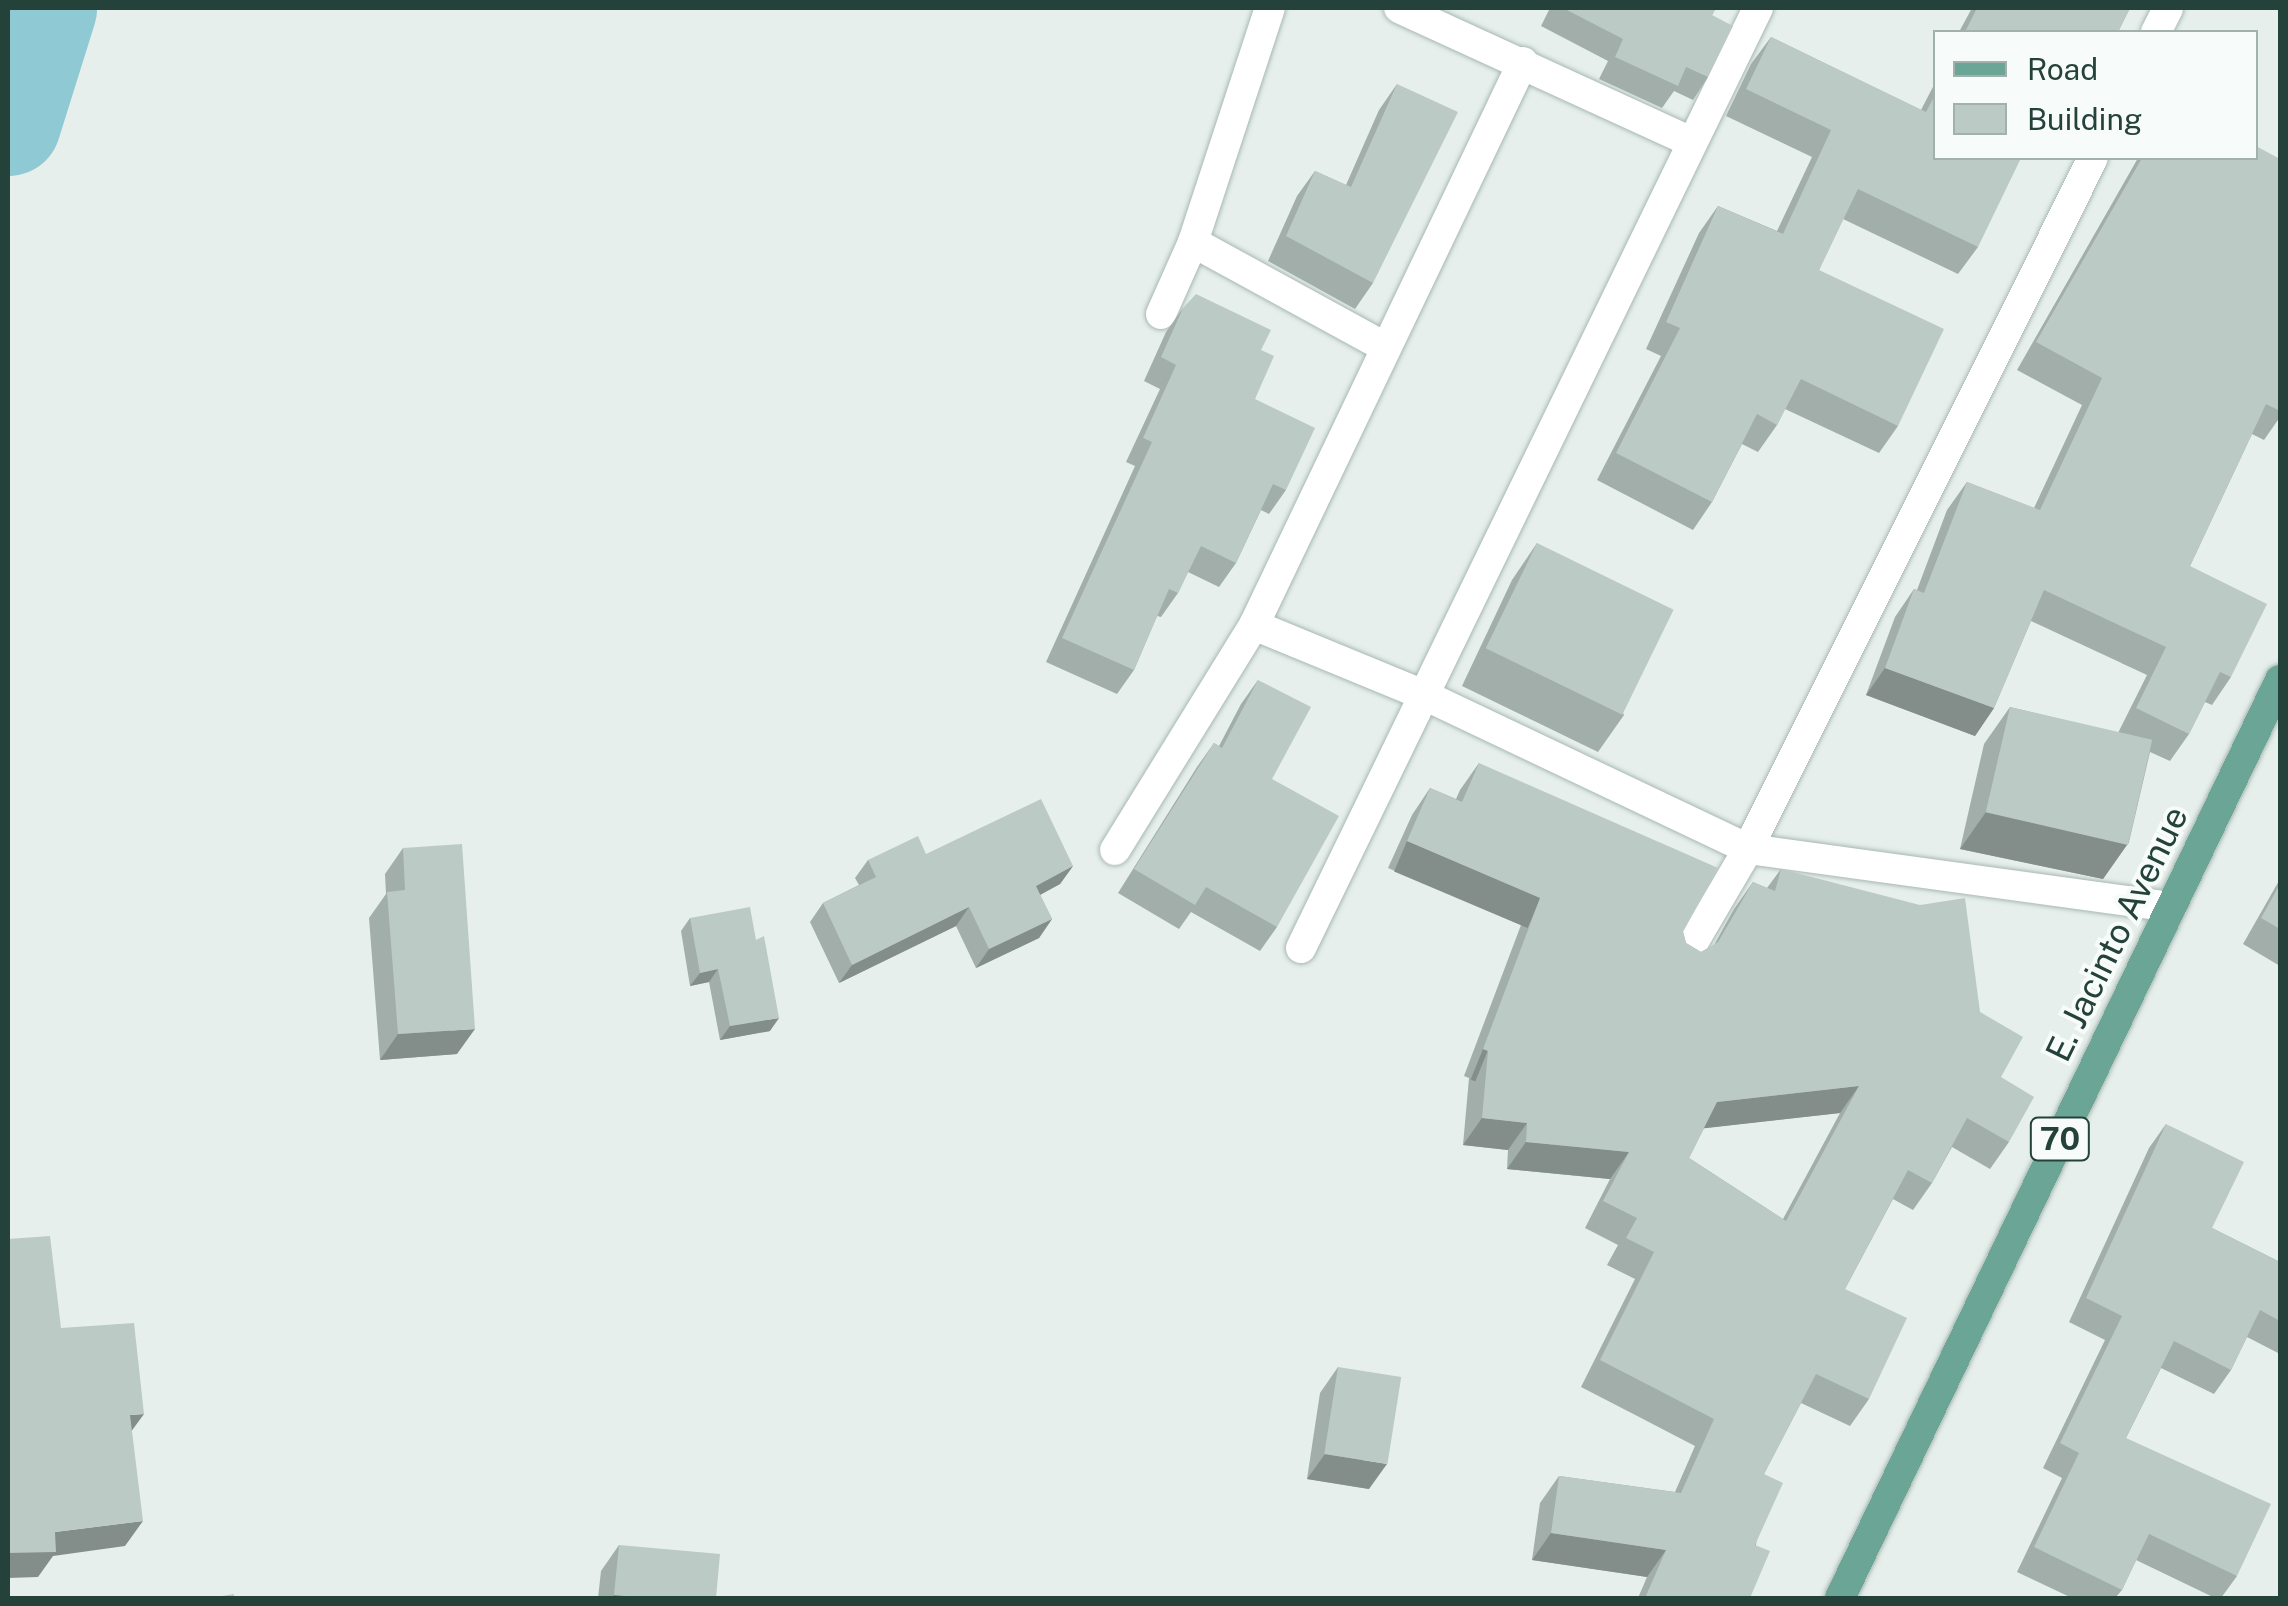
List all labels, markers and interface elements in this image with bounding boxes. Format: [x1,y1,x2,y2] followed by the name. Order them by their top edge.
[1933,30,2258,160] legend
[2027,51,2098,87] text: Road
[2027,101,2142,137] text: Building
[2037,799,2197,1069] street label: E. Jacinto Avenue
[2028,1112,2092,1166] road number: 70

